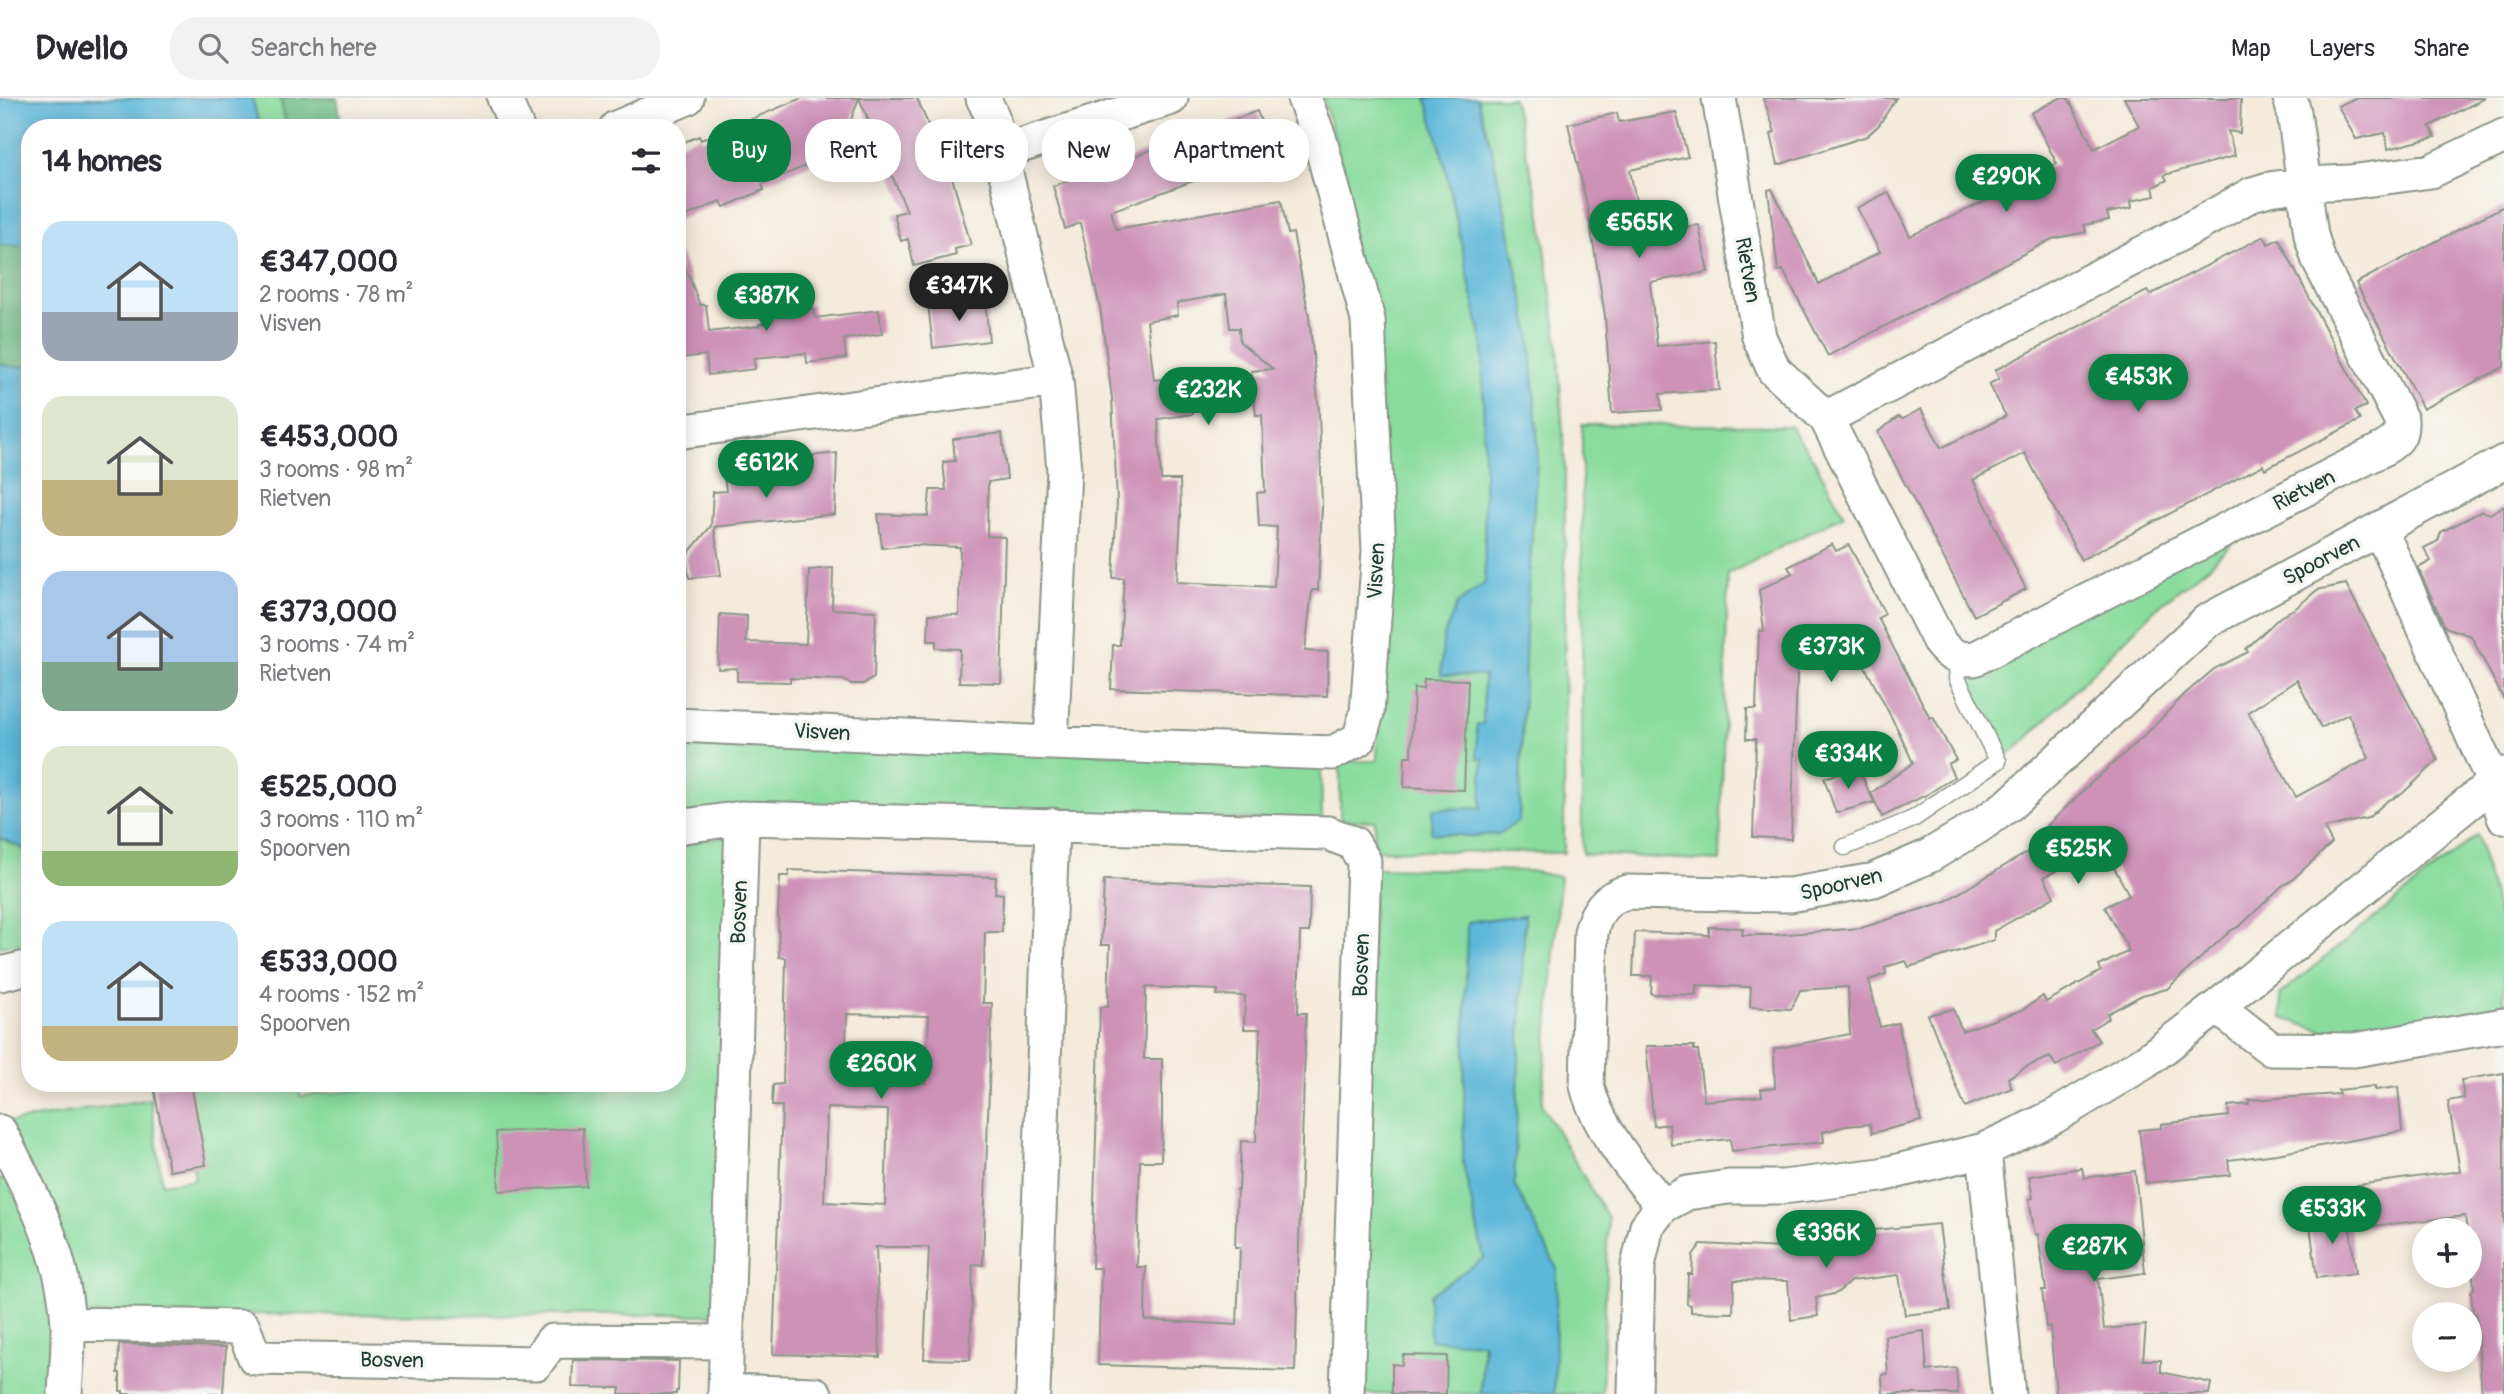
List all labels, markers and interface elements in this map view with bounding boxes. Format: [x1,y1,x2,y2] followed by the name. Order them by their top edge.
[170,17,660,80] search box
[35,28,128,69] text: Dwello
[194,29,232,67] icon: search
[250,32,377,64] text: Search here
[2231,34,2271,63] text: Map
[2309,34,2375,63] text: Layers
[2413,34,2469,63] text: Share
[707,119,791,182] chip: Buy
[805,119,901,182] chip: Rent
[915,119,1028,182] chip: Filters
[1042,119,1135,182] chip: New
[1149,119,1309,182] chip: Apartment
[627,142,665,180] icon: filters
[42,143,162,180] text: 14 homes
[1957,155,2055,214] pin: €290K
[1971,162,2041,191] text: €290K
[1590,200,1688,260] pin: €565K
[1605,208,1673,237] text: €565K
[1728,235,1767,305] street label: Rietven
[259,243,398,280] text: €347,000
[98,249,182,333] icon: home
[910,264,1008,323] pin: €347K
[925,271,993,300] text: €347K
[717,274,815,333] pin: €387K
[259,280,413,309] text: 2 rooms · 78 m²
[733,281,799,310] text: €387K
[259,309,321,338] text: Visven
[2089,354,2187,414] pin: €453K
[2104,362,2172,391] text: €453K
[1159,368,1257,427] pin: €232K
[1175,375,1241,404] text: €232K
[259,418,398,455] text: €453,000
[98,424,182,508] icon: home
[717,440,815,500] pin: €612K
[734,448,798,477] text: €612K
[259,455,413,484] text: 3 rooms · 98 m²
[2269,463,2340,517] street label: Rietven
[259,484,331,513] text: Rietven
[2278,529,2364,592] street label: Spoorven
[1362,542,1391,600] street label: Visven
[259,593,397,630] text: €373,000
[98,599,182,683] icon: home
[1782,624,1880,684] pin: €373K
[259,630,415,659] text: 3 rooms · 74 m²
[1798,632,1864,661] text: €373K
[259,659,331,688] text: Rietven
[793,718,851,747] street label: Visven
[1799,732,1897,791] pin: €334K
[1814,739,1882,768] text: €334K
[259,768,397,805] text: €525,000
[98,774,182,858] icon: home
[259,805,423,834] text: 3 rooms · 110 m²
[2029,826,2127,886] pin: €525K
[259,834,350,863] text: Spoorven
[2045,834,2111,863] text: €525K
[1797,862,1885,907] street label: Spoorven
[725,880,754,944] street label: Bosven
[1347,933,1376,997] street label: Bosven
[259,943,398,980] text: €533,000
[98,949,182,1033] icon: home
[259,980,425,1009] text: 4 rooms · 152 m²
[259,1009,350,1038] text: Spoorven
[832,1042,930,1101] pin: €260K
[845,1049,917,1078] text: €260K
[2283,1186,2381,1246] pin: €533K
[2298,1194,2366,1223] text: €533K
[1777,1210,1875,1270] pin: €336K
[1792,1218,1860,1247] text: €336K
[2412,1218,2482,1372] map controls
[2412,1218,2482,1288] button: +
[2045,1224,2143,1284] pin: €287K
[2061,1232,2127,1261] text: €287K
[2412,1302,2482,1372] button: −
[360,1346,424,1375] street label: Bosven

